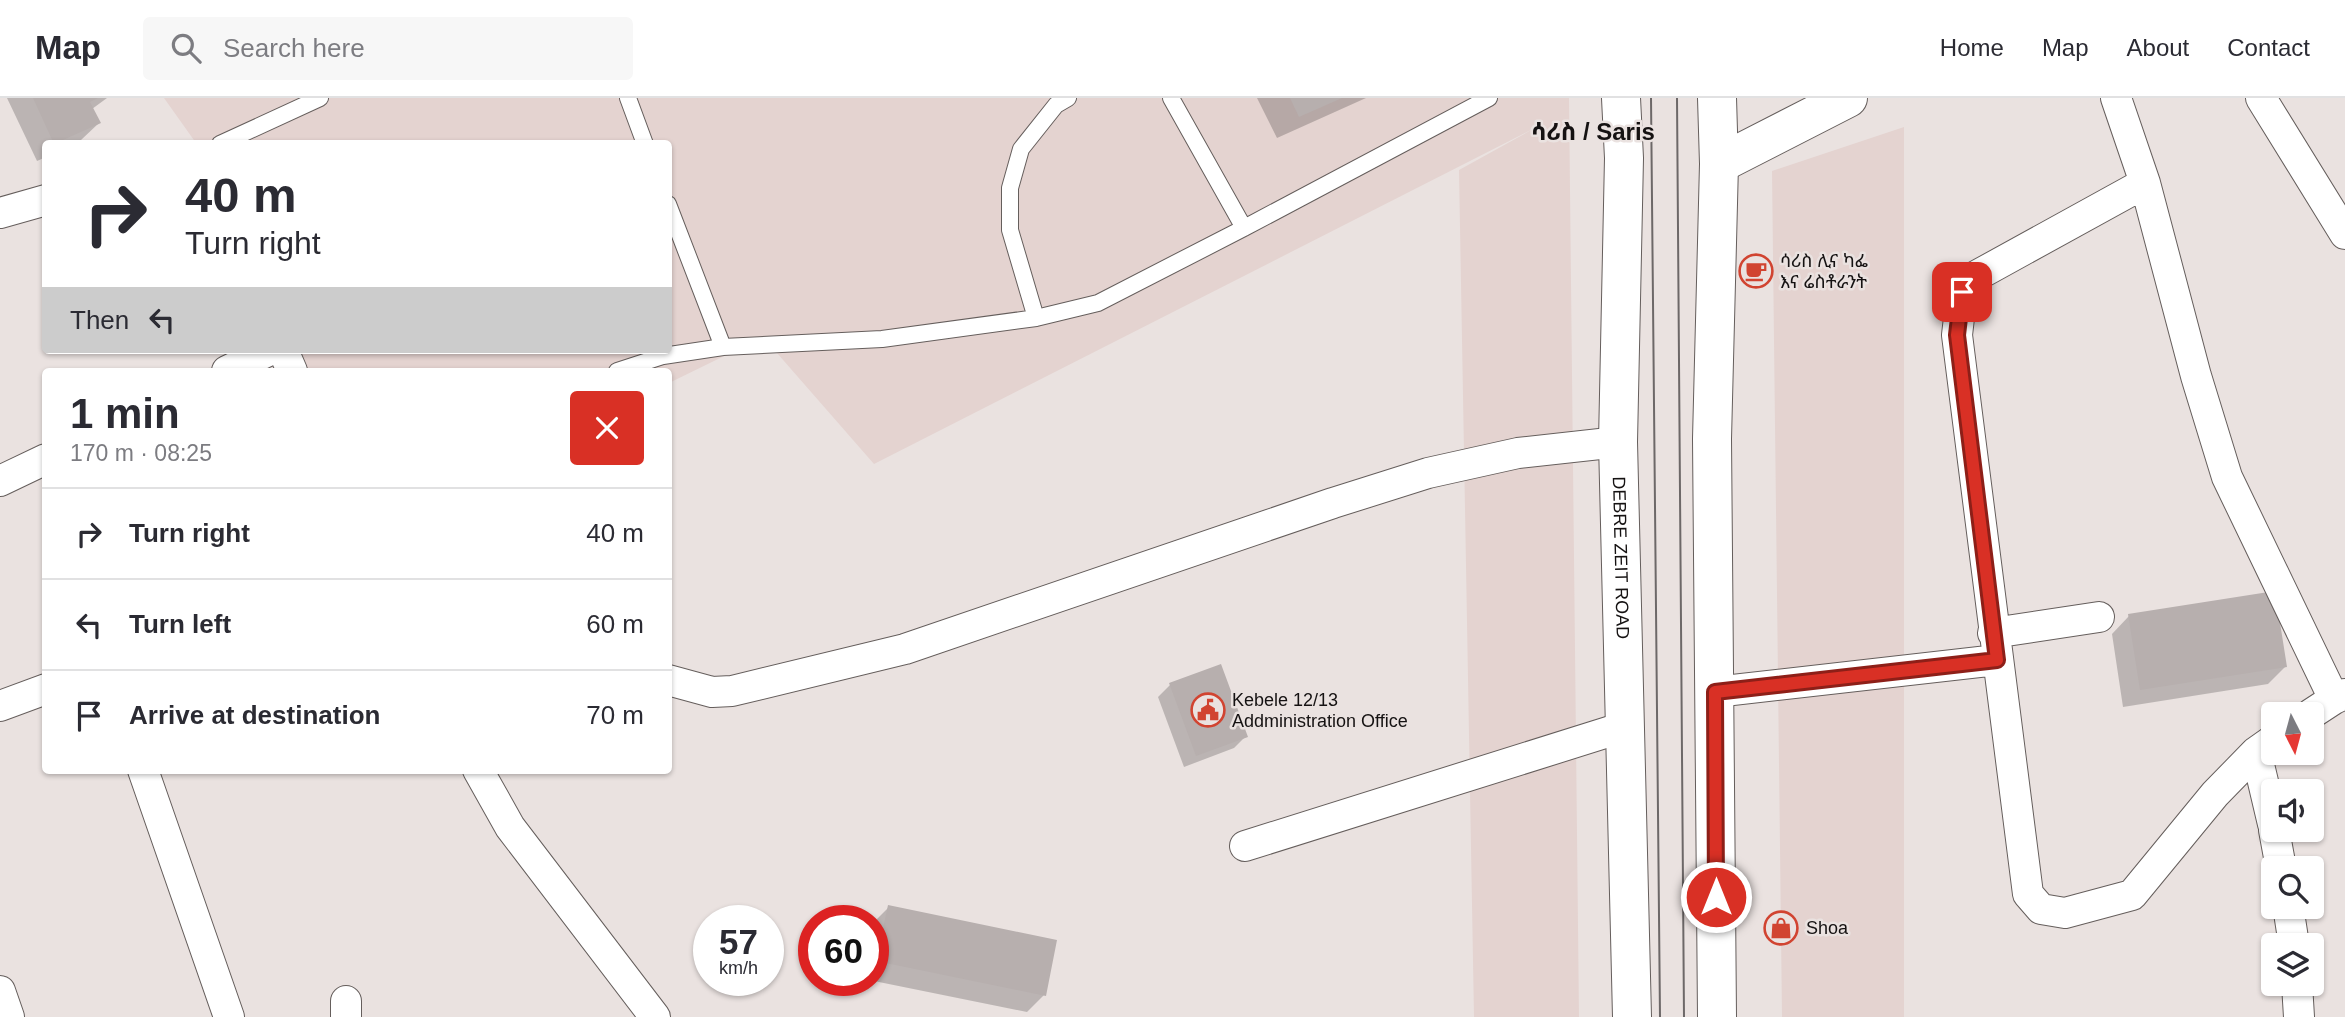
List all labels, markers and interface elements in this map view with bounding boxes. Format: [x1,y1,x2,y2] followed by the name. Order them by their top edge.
[143,17,633,80] search box
[35,29,101,66] text: Map
[167,29,205,67] icon: search
[223,33,365,63] text: Search here
[1940,34,2004,61] text: Home
[2042,34,2089,61] text: Map
[2127,34,2189,61] text: About
[2227,34,2310,61] text: Contact
[1531,118,1655,145] district label: ሳሪስ / Saris
[70,168,161,259] icon: right
[185,168,297,222] text: 40 m
[185,225,321,261] text: Turn right
[1780,251,1868,292] place label: ሳሪስ ሊና ካፌ እና ሬስቶራንት
[1737,252,1775,290] cafe icon: ሳሪስ ሊና ካፌ እና ሬስቶራንት
[1932,262,1992,322] pin
[1943,273,1981,311] icon: arrive
[143,301,181,339] icon: left
[70,305,129,335] text: Then
[70,390,180,437] text: 1 min
[570,391,644,465] button: close
[70,440,212,466] text: 170 m · 08:25
[1609,476,1633,639] street label: DEBRE ZEIT ROAD
[70,515,108,553] icon: right
[129,518,250,548] text: Turn right
[586,518,644,548] text: 40 m
[70,606,108,644] icon: left
[129,609,231,639] text: Turn left
[586,609,644,639] text: 60 m
[1232,690,1408,731] place label: Kebele 12/13 Addministration Office
[1189,691,1227,729] public building icon: Kebele 12/13 Addministration Office
[70,697,108,735] icon: arrive
[129,700,380,730] text: Arrive at destination
[586,700,644,730] text: 70 m
[2261,702,2324,765] north arrow
[2261,702,2324,996] map controls
[2261,779,2324,842] button: sound
[2261,856,2324,919] button: search
[1679,860,1753,934] position arrow
[798,905,889,996] speed limit sign: 60
[1762,909,1800,947] shop icon: Shoa
[1806,918,1849,938] place label: Shoa
[719,922,758,961] text: 57
[2261,933,2324,996] button: layers
[719,958,758,978] text: km/h

